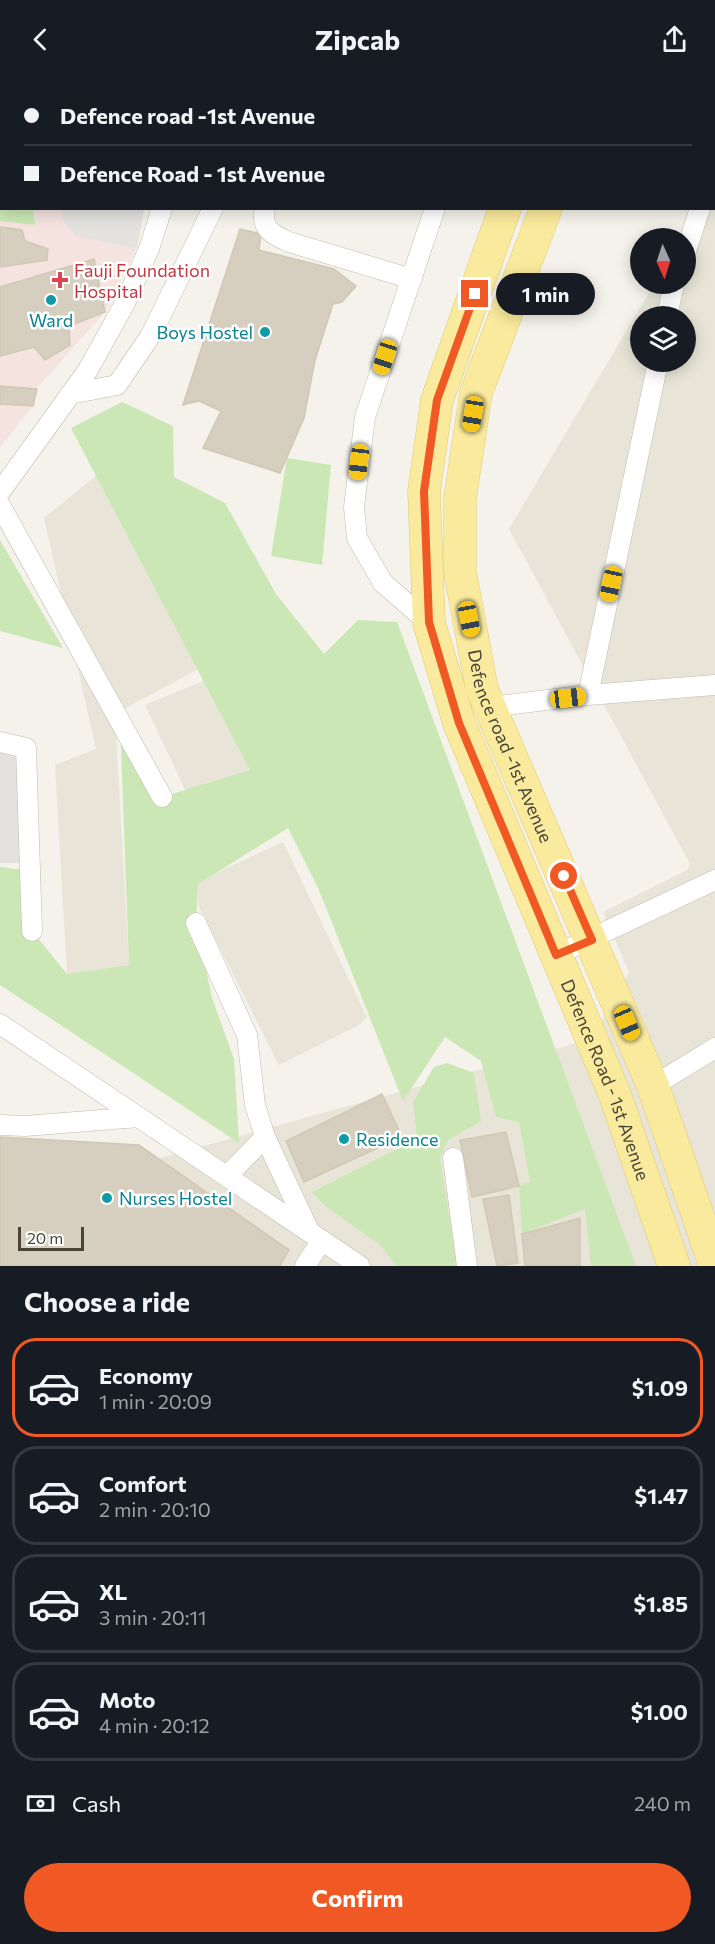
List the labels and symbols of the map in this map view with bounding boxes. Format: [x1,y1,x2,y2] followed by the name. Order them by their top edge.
[630,228,696,294] north arrow
[74,259,210,302] place label: Fauji Foundation Hospital
[51,271,69,289] marker: Fauji Foundation Hospital
[496,273,595,315] callout: 1 min
[461,280,488,307] route end
[44,293,58,307] marker: Ward
[29,309,73,331] place label: Ward
[157,321,253,343] place label: Boys Hostel
[258,325,272,339] marker: Boys Hostel
[371,337,399,377] car
[461,395,485,433] car
[348,443,370,481] car
[598,565,624,603] car
[457,600,481,638] car
[464,647,558,846] street label: Defence road -1st Avenue
[549,687,587,709] car
[550,862,577,889] route start
[557,976,655,1183] street label: Defence Road - 1st Avenue
[612,1003,642,1043] car
[356,1128,438,1150] place label: Residence
[337,1132,351,1146] marker: Residence
[119,1187,232,1209] place label: Nurses Hostel
[100,1191,114,1205] marker: Nurses Hostel
[18,1224,84,1252] scale bar

